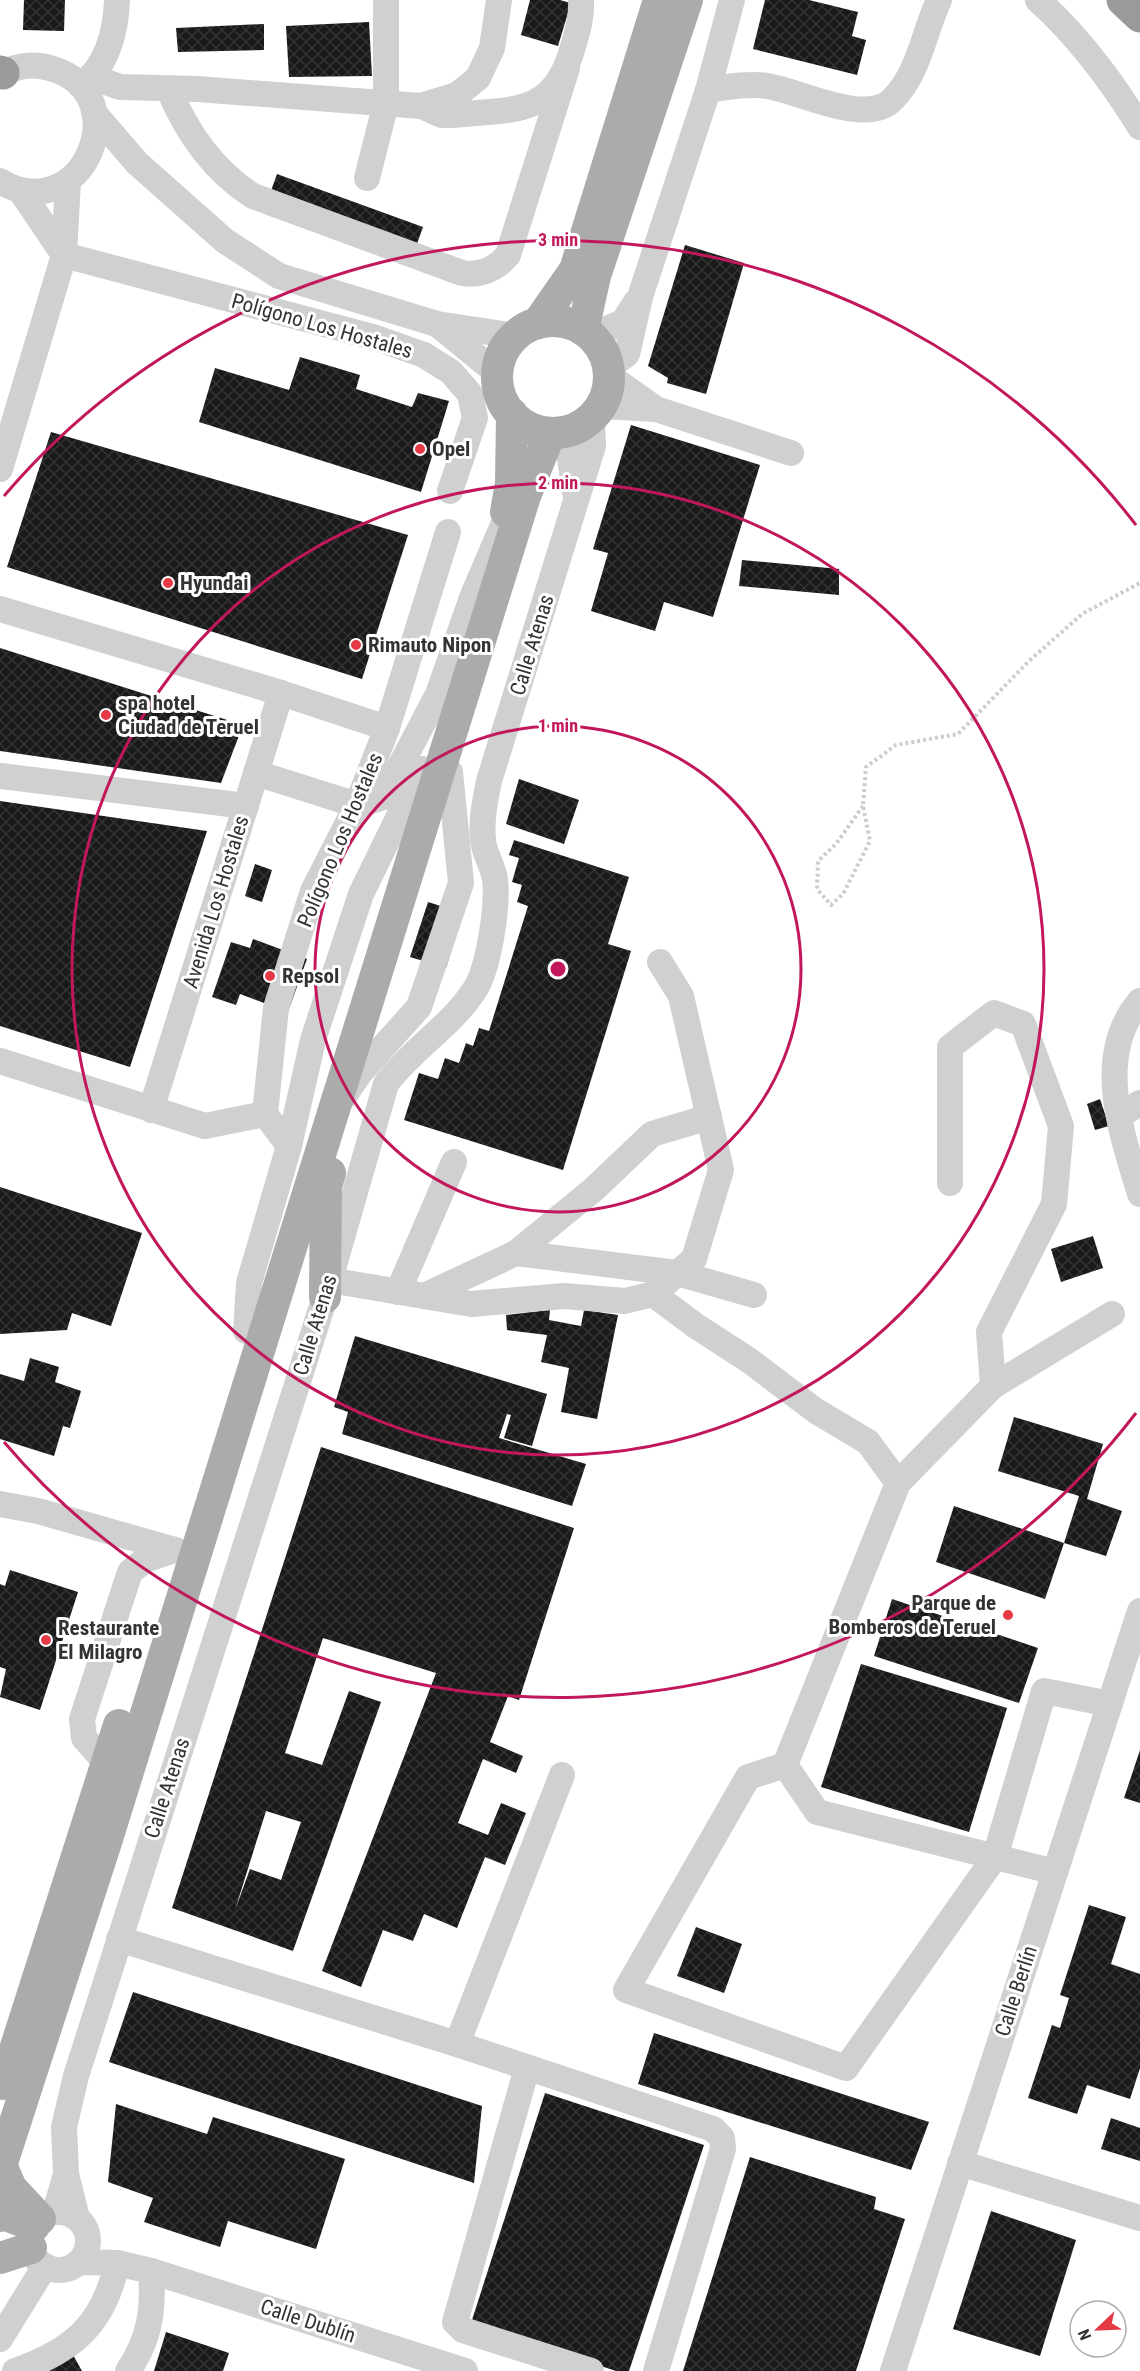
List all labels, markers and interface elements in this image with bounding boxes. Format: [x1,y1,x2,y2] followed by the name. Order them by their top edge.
[538,229,578,250] text: 3 min
[229,289,415,363] street label: Polígono Los Hostales
[432,437,470,461] place label: Opel
[413,442,427,456] marker: Opel
[538,472,578,493] text: 2 min
[180,571,249,595] place label: Hyundai
[161,576,175,590] marker: Hyundai
[505,592,559,698] street label: Calle Atenas
[368,633,491,657] place label: Rimauto Nipon
[349,638,363,652] marker: Rimauto Nipon
[118,691,259,739] place label: spa hotel Ciudad de Teruel
[99,708,113,722] marker: spa hotel Ciudad de Teruel
[538,715,578,736] text: 1 min
[292,749,388,931] street label: Polígono Los Hostales
[178,813,254,991] street label: Avenida Los Hostales
[548,959,568,979] centre of rings
[282,964,339,988] place label: Repsol
[263,969,277,983] marker: Repsol
[288,1272,342,1378] street label: Calle Atenas
[829,1591,996,1639] place label: Parque de Bomberos de Teruel
[1001,1608,1015,1622] marker: Parque de Bomberos de Teruel
[58,1616,159,1664] place label: Restaurante El Milagro
[39,1633,53,1647] marker: Restaurante El Milagro
[140,1735,194,1841] street label: Calle Atenas
[990,1943,1042,2039] street label: Calle Berlín
[257,2294,359,2348] street label: Calle Dublín
[1068,2299,1128,2359] north arrow
[1074,2326,1095,2343] text: N

